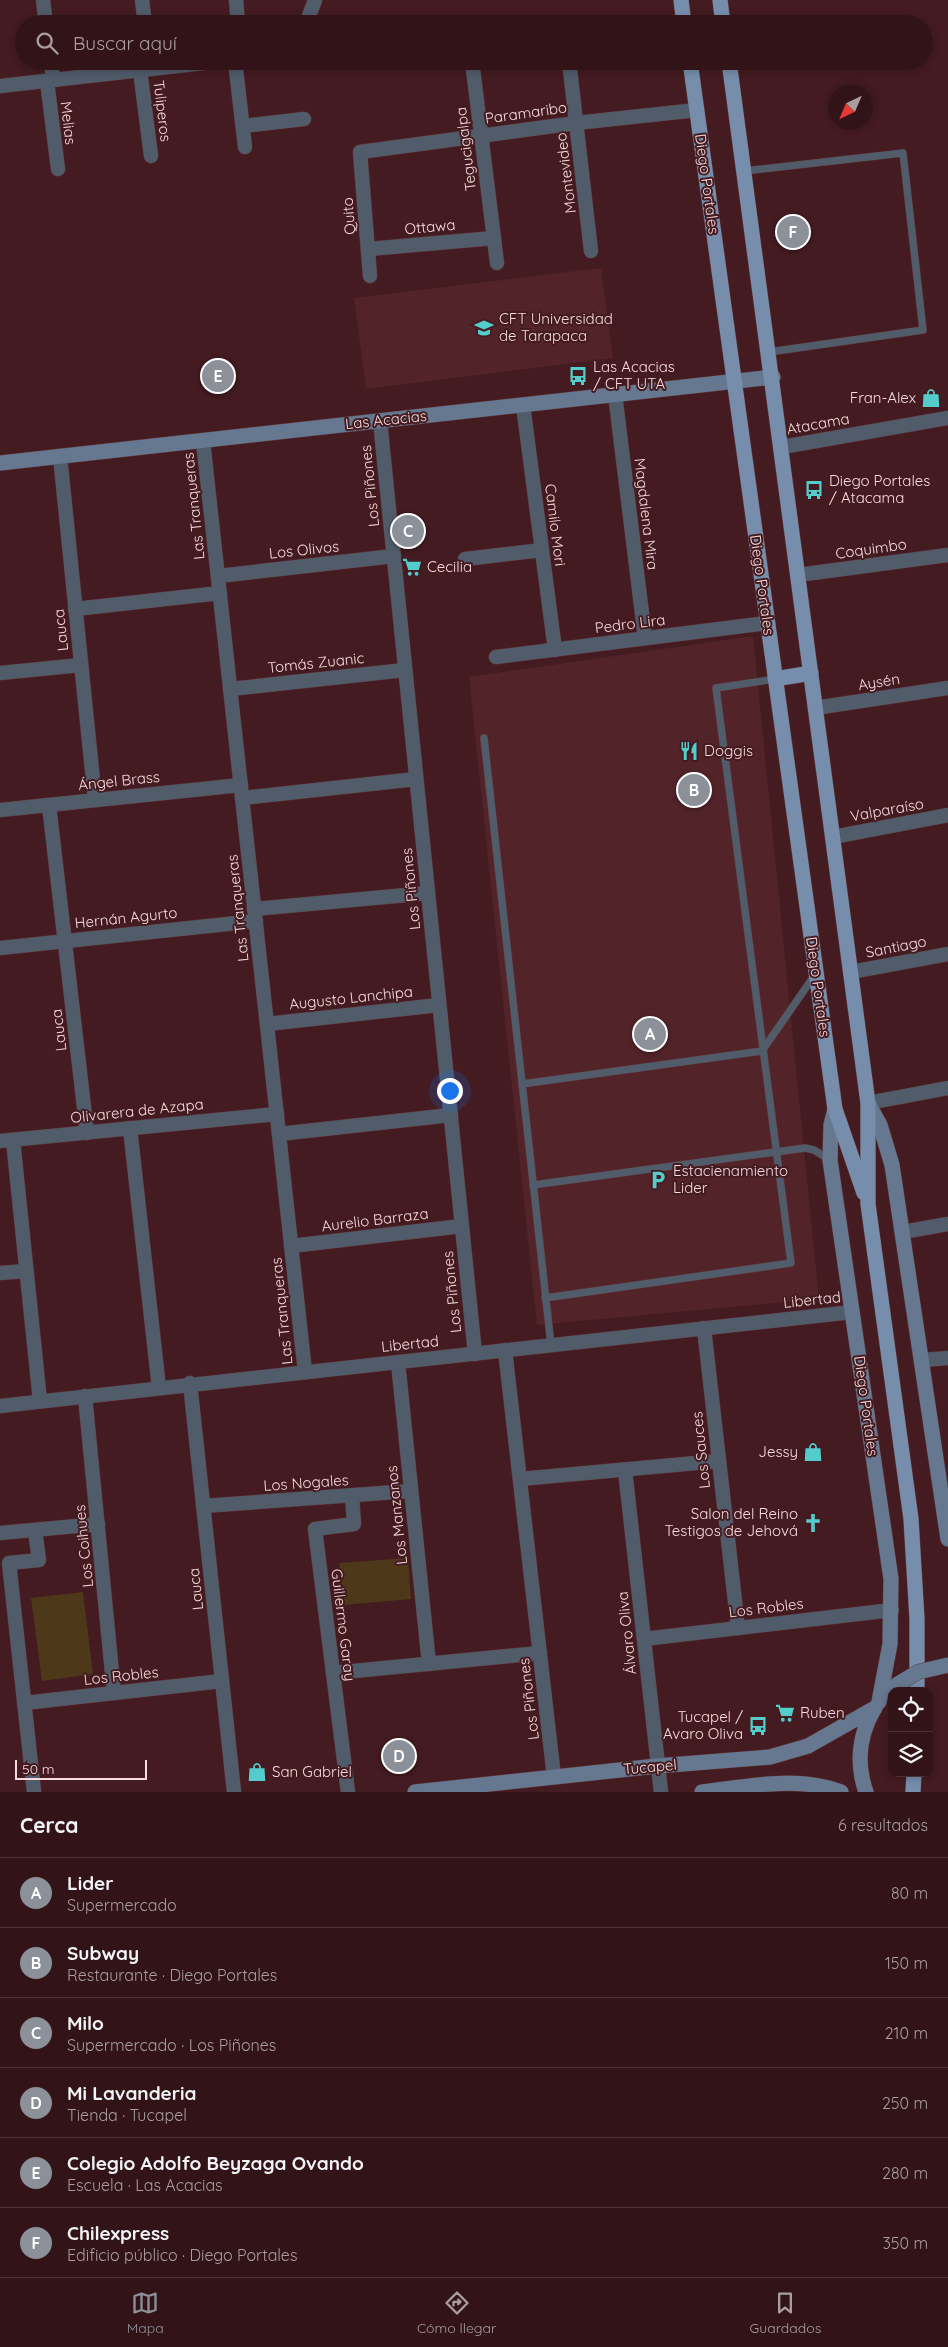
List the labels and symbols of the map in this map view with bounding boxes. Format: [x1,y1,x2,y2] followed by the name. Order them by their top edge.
[149,79,176,143] street label: Tuliperos
[828,85,873,130] north arrow
[484,97,568,128] street label: Paramaribo
[56,100,81,146] street label: Melias
[451,106,480,192] street label: Tegucigalpa
[551,132,580,215] street label: Montevideo
[691,132,724,235] street label: Diego Portales
[337,197,360,236] street label: Quito
[777,213,809,251] pin: F
[404,215,456,238] street label: Ottawa
[499,309,613,345] place label: CFT Universidad de Tarapaca
[473,317,495,339] school or university icon: CFT Universidad de Tarapaca
[202,357,234,395] pin: E
[593,357,675,393] place label: Las Acacias / CFT UTA
[567,365,589,387] bus stop icon: Las Acacias / CFT UTA
[920,387,942,409] shop icon: Fran-Alex
[850,388,916,407] place label: Fran-Alex
[344,406,428,433] street label: Las Acacias
[785,409,851,438] street label: Atacama
[356,444,383,528] street label: Los Piñones
[178,452,209,561] street label: Las Tranqueras
[630,457,663,571] street label: Magdalena Mira
[829,471,930,507] place label: Diego Portales / Atacama
[803,479,825,501] bus stop icon: Diego Portales / Atacama
[541,483,570,567] street label: Camilo Mori
[392,512,424,550] pin: C
[746,533,779,636] street label: Diego Portales
[834,534,908,563] street label: Coquimbo
[268,536,340,563] street label: Los Olivos
[401,556,423,578] supermarket icon: Cecilia
[427,557,472,576] place label: Cecilia
[49,608,72,652] street label: Lauca
[594,610,666,637] street label: Pedro Lira
[267,648,365,677] street label: Tomás Zuanic
[857,669,901,694] street label: Aysén
[678,740,700,762] restaurant icon: Doggis
[704,741,753,760] place label: Doggis
[77,767,161,794] street label: Ángel Brass
[678,771,710,809] pin: B
[849,794,925,825] street label: Valparaíso
[397,847,424,931] street label: Los Piñones
[222,854,253,963] street label: Las Tranqueras
[74,903,178,932] street label: Hernán Agurto
[864,931,928,962] street label: Santiago
[802,935,835,1038] street label: Diego Portales
[288,982,414,1013] street label: Augusto Lanchipa
[46,1008,71,1052] street label: Lauca
[634,1015,666,1053] pin: A
[437,1078,463,1104] your location
[69,1094,204,1127] street label: Olivarera de Azapa
[673,1161,788,1197] place label: Estacienamiento Lider
[647,1169,669,1191] parking icon: Estacienamiento Lider
[320,1204,429,1235] street label: Aurelio Barraza
[438,1250,465,1334] street label: Los Piñones
[266,1257,297,1366] street label: Las Tranqueras
[782,1287,842,1312] street label: Libertad
[380,1331,440,1356] street label: Libertad
[850,1354,883,1457] street label: Diego Portales
[687,1411,714,1490] street label: Los Sauces
[802,1441,824,1463] shop icon: Jessy
[758,1442,798,1461] place label: Jessy
[382,1465,411,1565] street label: Los Manzanos
[263,1470,349,1495] street label: Los Nogales
[70,1504,97,1588] street label: Los Coihues
[664,1504,798,1540] place label: Salon del Reino Testigos de Jehová
[802,1512,824,1534] church icon: Salon del Reino Testigos de Jehová
[184,1567,207,1611] street label: Lauca
[327,1568,360,1682] street label: Guillermo Garay
[613,1591,640,1676] street label: Álvaro Oliva
[728,1593,804,1622] street label: Los Robles
[514,1657,543,1741] street label: Los Piñones
[83,1662,159,1689] street label: Los Robles
[774,1702,796,1724] supermarket icon: Ruben
[800,1703,845,1722] place label: Ruben
[663,1707,743,1743] place label: Tucapel / Avaro Oliva
[747,1715,769,1737] bus stop icon: Tucapel / Avaro Oliva
[383,1737,415,1775] pin: D
[622,1755,678,1778] street label: Tucapel
[15,1757,148,1780] scale bar
[246,1761,268,1783] shop icon: San Gabriel
[272,1762,352,1781] place label: San Gabriel

